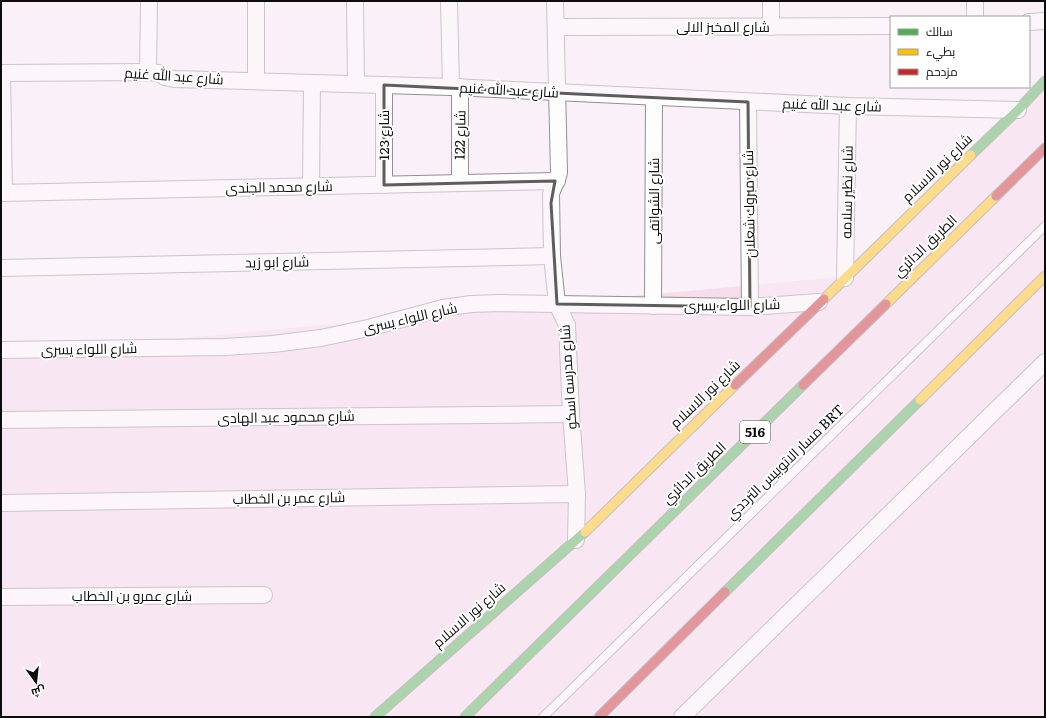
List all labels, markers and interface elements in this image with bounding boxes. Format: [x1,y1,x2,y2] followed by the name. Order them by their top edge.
[676,16,770,36] street label: شارع المخبز الالى
[890,16,1030,88] legend
[926,22,953,40] text: سالك
[926,42,955,62] text: بطيء
[124,62,224,89] street label: شارع عبد الله غنيم
[926,62,958,80] text: مزدحم
[459,76,559,103] street label: شارع عبد الله غنيم
[782,92,882,117] street label: شارع عبد الله غنيم
[373,110,393,160] street label: شارع 123
[449,110,469,160] street label: شارع 122
[897,129,977,207] street label: شارع نور الاسلام
[835,145,857,239] street label: شارع نظير سلامه
[737,150,759,258] street label: شارع مبروك شعلان
[643,158,663,244] street label: شارع الشواتفى
[225,175,333,197] street label: شارع محمد الجندى
[888,210,963,283] street label: الطريق الدائري
[245,250,309,272] street label: شارع ابو زيد
[684,293,780,315] street label: شارع اللواء يسرى
[361,296,459,338] street label: شارع اللواء يسرى
[553,324,581,430] street label: شارع مدرسه اسكو
[41,337,137,359] street label: شارع اللواء يسرى
[665,355,745,433] street label: شارع نور الاسلام
[721,399,850,525] street label: مسار الاتوبيس الترددي BRT
[217,405,355,427] street label: شارع محمود عبد الهادى
[740,421,770,443] road number: 516
[657,437,732,510] street label: الطريق الدائري
[232,486,346,508] street label: شارع عمر بن الخطاب
[428,577,510,652] street label: شارع نور الاسلام
[72,585,192,605] street label: شارع عمرو بن الخطاب
[16,662,56,702] north arrow
[30,683,48,702] text: ش

